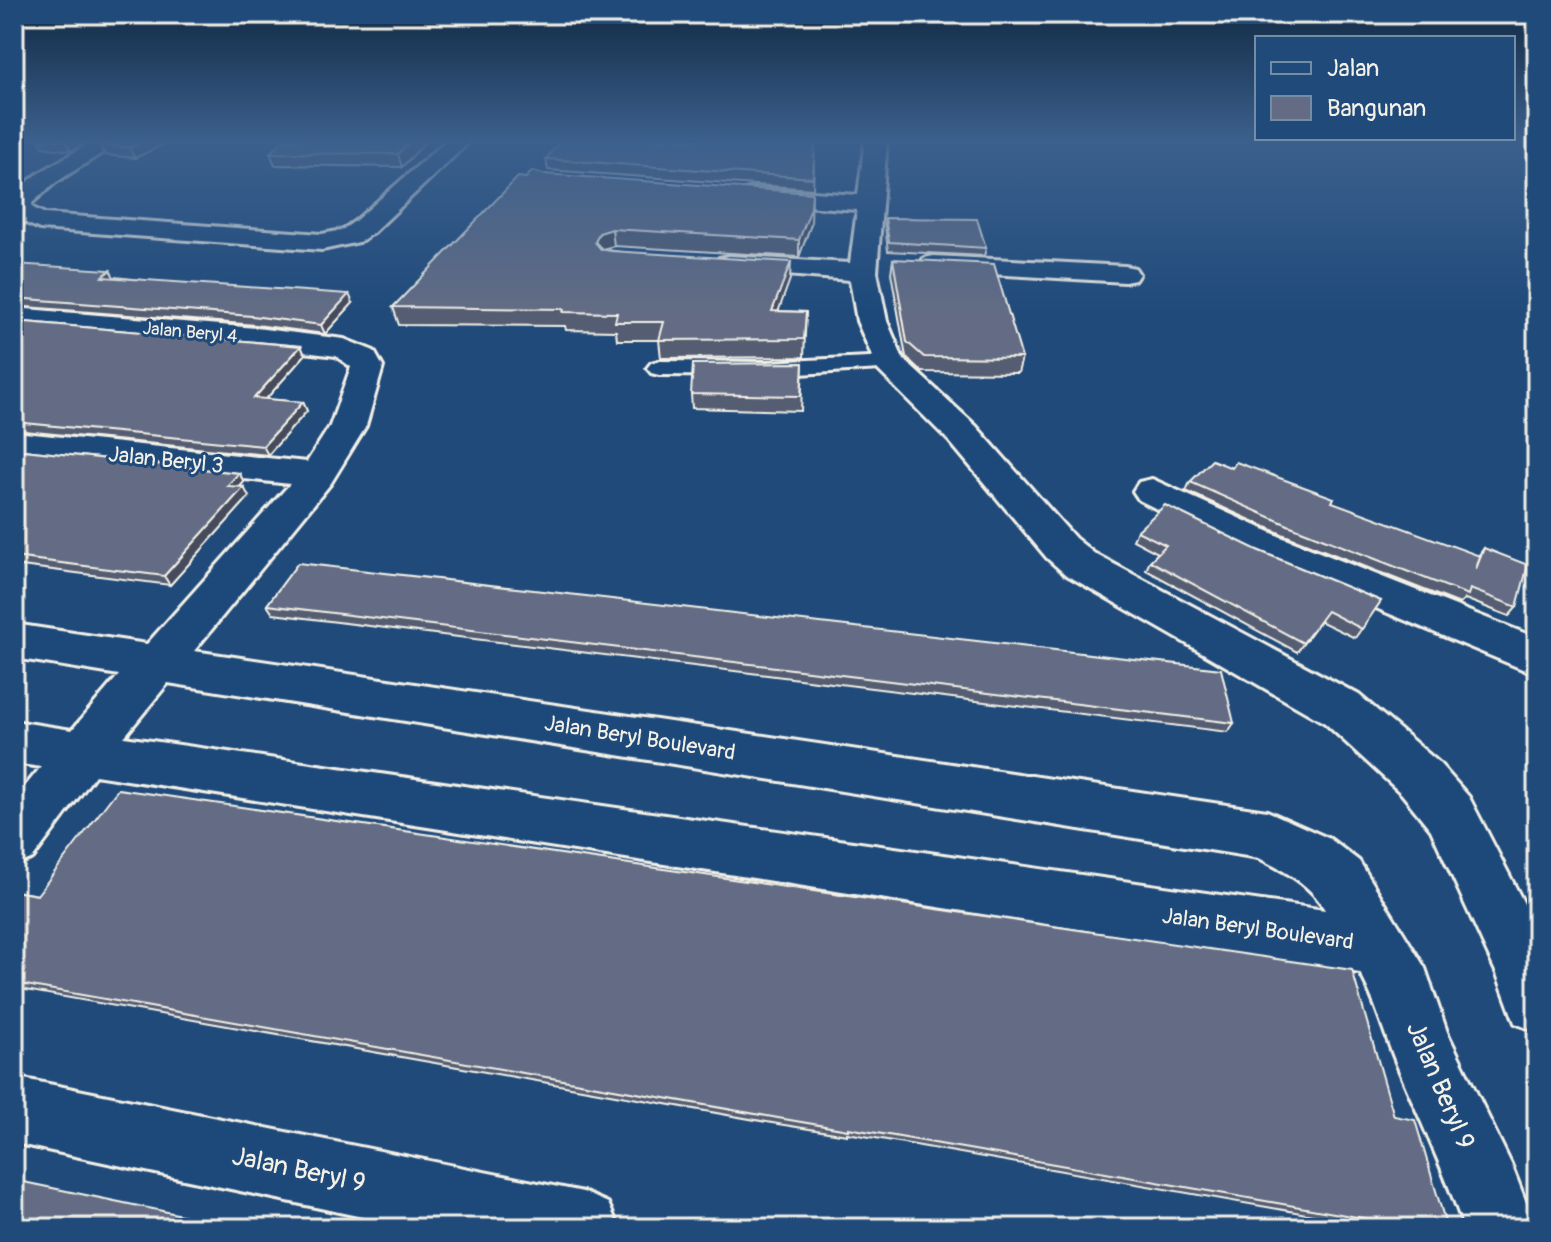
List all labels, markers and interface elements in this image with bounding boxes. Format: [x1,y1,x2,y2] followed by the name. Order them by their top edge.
[1255,36,1515,140] legend
[1327,54,1379,83] text: Jalan
[1327,94,1426,123] text: Bangunan
[142,317,239,348] street label: Jalan Beryl 4
[107,440,225,480] street label: Jalan Beryl 3
[542,709,737,767] street label: Jalan Beryl Boulevard
[1160,902,1355,956] street label: Jalan Beryl Boulevard
[1399,1017,1481,1154] street label: Jalan Beryl 9
[229,1140,368,1200] street label: Jalan Beryl 9

